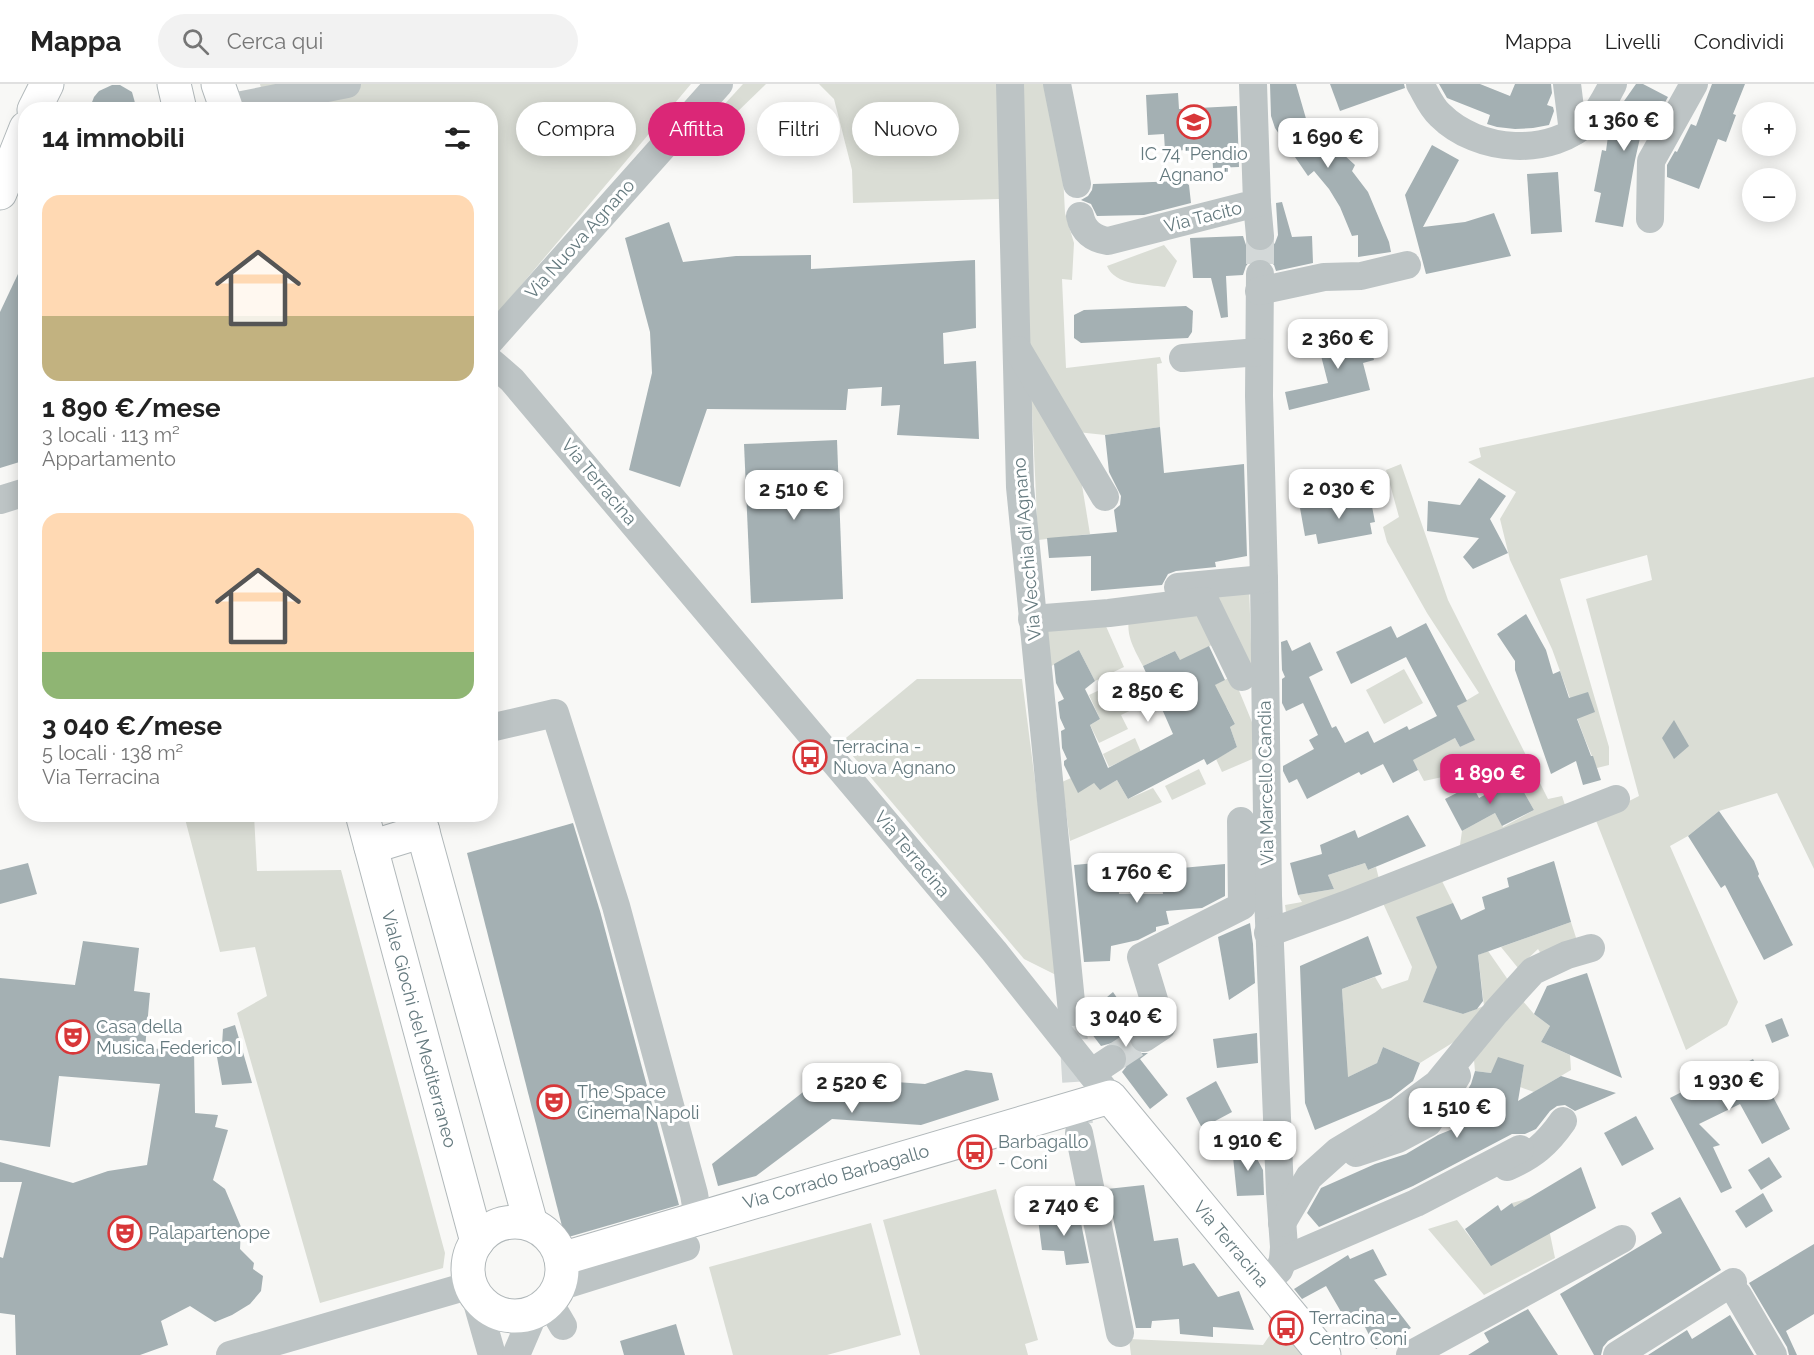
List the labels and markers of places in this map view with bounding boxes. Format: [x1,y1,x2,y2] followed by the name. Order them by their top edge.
[1569,101,1679,152] pin: 1 360 €
[1176,104,1212,140] school or university icon: IC 74 "Pendio Agnano"
[1273,118,1383,169] pin: 1 690 €
[1140,143,1248,185] place label: IC 74 "Pendio Agnano"
[1283,319,1393,370] pin: 2 360 €
[1284,469,1394,520] pin: 2 030 €
[739,470,849,521] pin: 2 510 €
[1093,672,1203,723] pin: 2 850 €
[833,736,956,778] place label: Terracina - Nuova Agnano
[792,739,828,775] bus stop icon: Terracina - Nuova Agnano
[1435,754,1545,805] pin: 1 890 €
[1082,853,1192,904] pin: 1 760 €
[1071,997,1181,1048] pin: 3 040 €
[96,1016,242,1058] place label: Casa della Musica Federico I
[55,1019,91,1055] theatre icon: Casa della Musica Federico I
[1674,1061,1784,1112] pin: 1 930 €
[797,1063,907,1114] pin: 2 520 €
[577,1081,700,1123] place label: The Space Cinema Napoli
[536,1084,572,1120] theatre icon: The Space Cinema Napoli
[1402,1088,1512,1139] pin: 1 510 €
[1193,1121,1303,1172] pin: 1 910 €
[998,1131,1089,1173] place label: Barbagallo - Coni
[957,1134,993,1170] bus stop icon: Barbagallo - Coni
[1009,1186,1119,1237] pin: 2 740 €
[107,1215,143,1251] theatre icon: Palapartenope
[148,1222,271,1243] place label: Palapartenope
[1309,1307,1407,1349] place label: Terracina - Centro Coni
[1268,1310,1304,1346] bus stop icon: Terracina - Centro Coni

